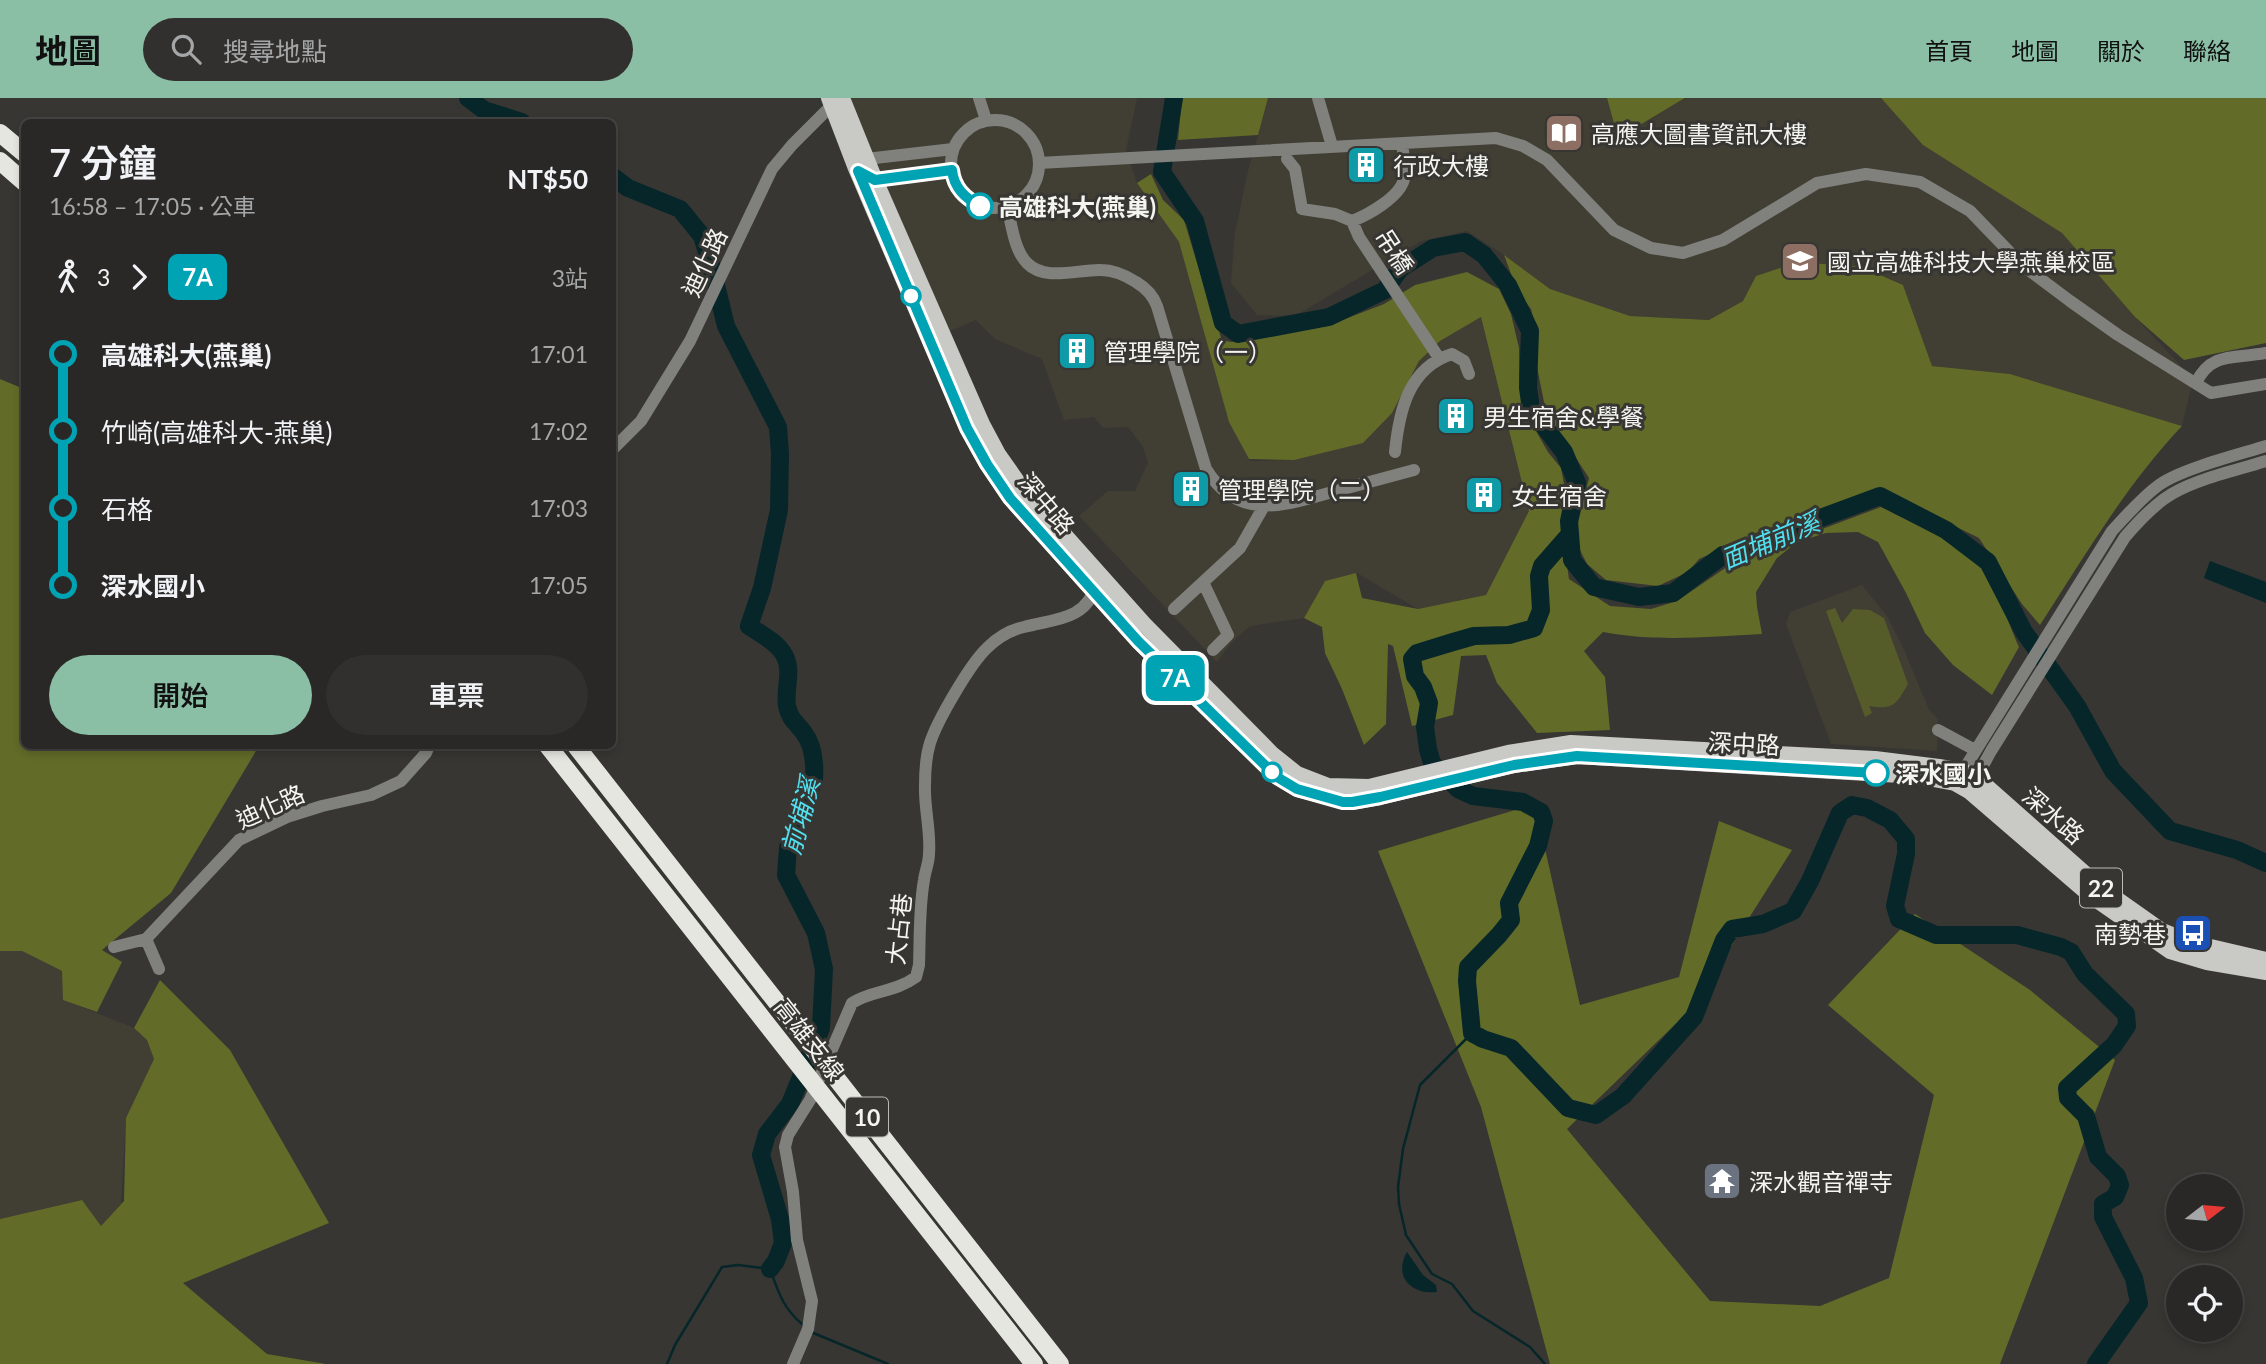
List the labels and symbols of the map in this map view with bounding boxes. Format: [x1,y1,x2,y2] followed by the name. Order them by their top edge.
[1543,112,1585,154] library icon: 高應大圖書資訊大樓
[1591,119,1807,148] place label: 高應大圖書資訊大樓
[1345,144,1387,186] building icon: 行政大樓
[1393,151,1489,180] place label: 行政大樓
[999,192,1156,221] place label: 高雄科大(燕巢)
[967,193,993,219] marker: 高雄科大(燕巢)
[676,223,732,301] street label: 迪化路
[1370,223,1420,279] street label: 吊橋
[1779,240,1821,282] school or university icon: 國立高雄科技大學燕巢校區
[1827,247,2115,276] place label: 國立高雄科技大學燕巢校區
[901,286,921,306] unlabelled marker
[1056,330,1098,372] building icon: 管理學院（一）
[1104,337,1272,366] place label: 管理學院（一）
[1435,395,1477,437] building icon: 男生宿舍&學餐
[1483,402,1644,431] place label: 男生宿舍&學餐
[1013,466,1081,540] street label: 深中路
[1170,468,1212,510] building icon: 管理學院（二）
[1463,474,1505,516] building icon: 女生宿舍
[1218,475,1386,504] place label: 管理學院（二）
[1511,481,1607,510] place label: 女生宿舍
[1716,503,1828,575] water label: 面埔前溪
[1144,655,1206,701] line badge: 7A
[1707,727,1781,759] street label: 深中路
[1895,759,1991,788] place label: 深水國小
[1863,760,1889,786] marker: 深水國小
[1262,762,1282,782] unlabelled marker
[774,770,827,858] water label: 前埔溪
[231,778,309,834] street label: 迪化路
[2017,780,2091,850] street label: 深水路
[2080,868,2122,908] road number: 22
[880,892,916,966] street label: 大占巷
[2172,912,2214,954] bus stop icon: 南勢巷
[2094,919,2166,948] place label: 南勢巷
[769,992,851,1086] street label: 高雄支線
[846,1098,888,1136] road number: 10
[1701,1160,1743,1202] temple icon: 深水觀音禪寺
[1749,1167,1893,1196] place label: 深水觀音禪寺
[2166,1174,2244,1251] north arrow

